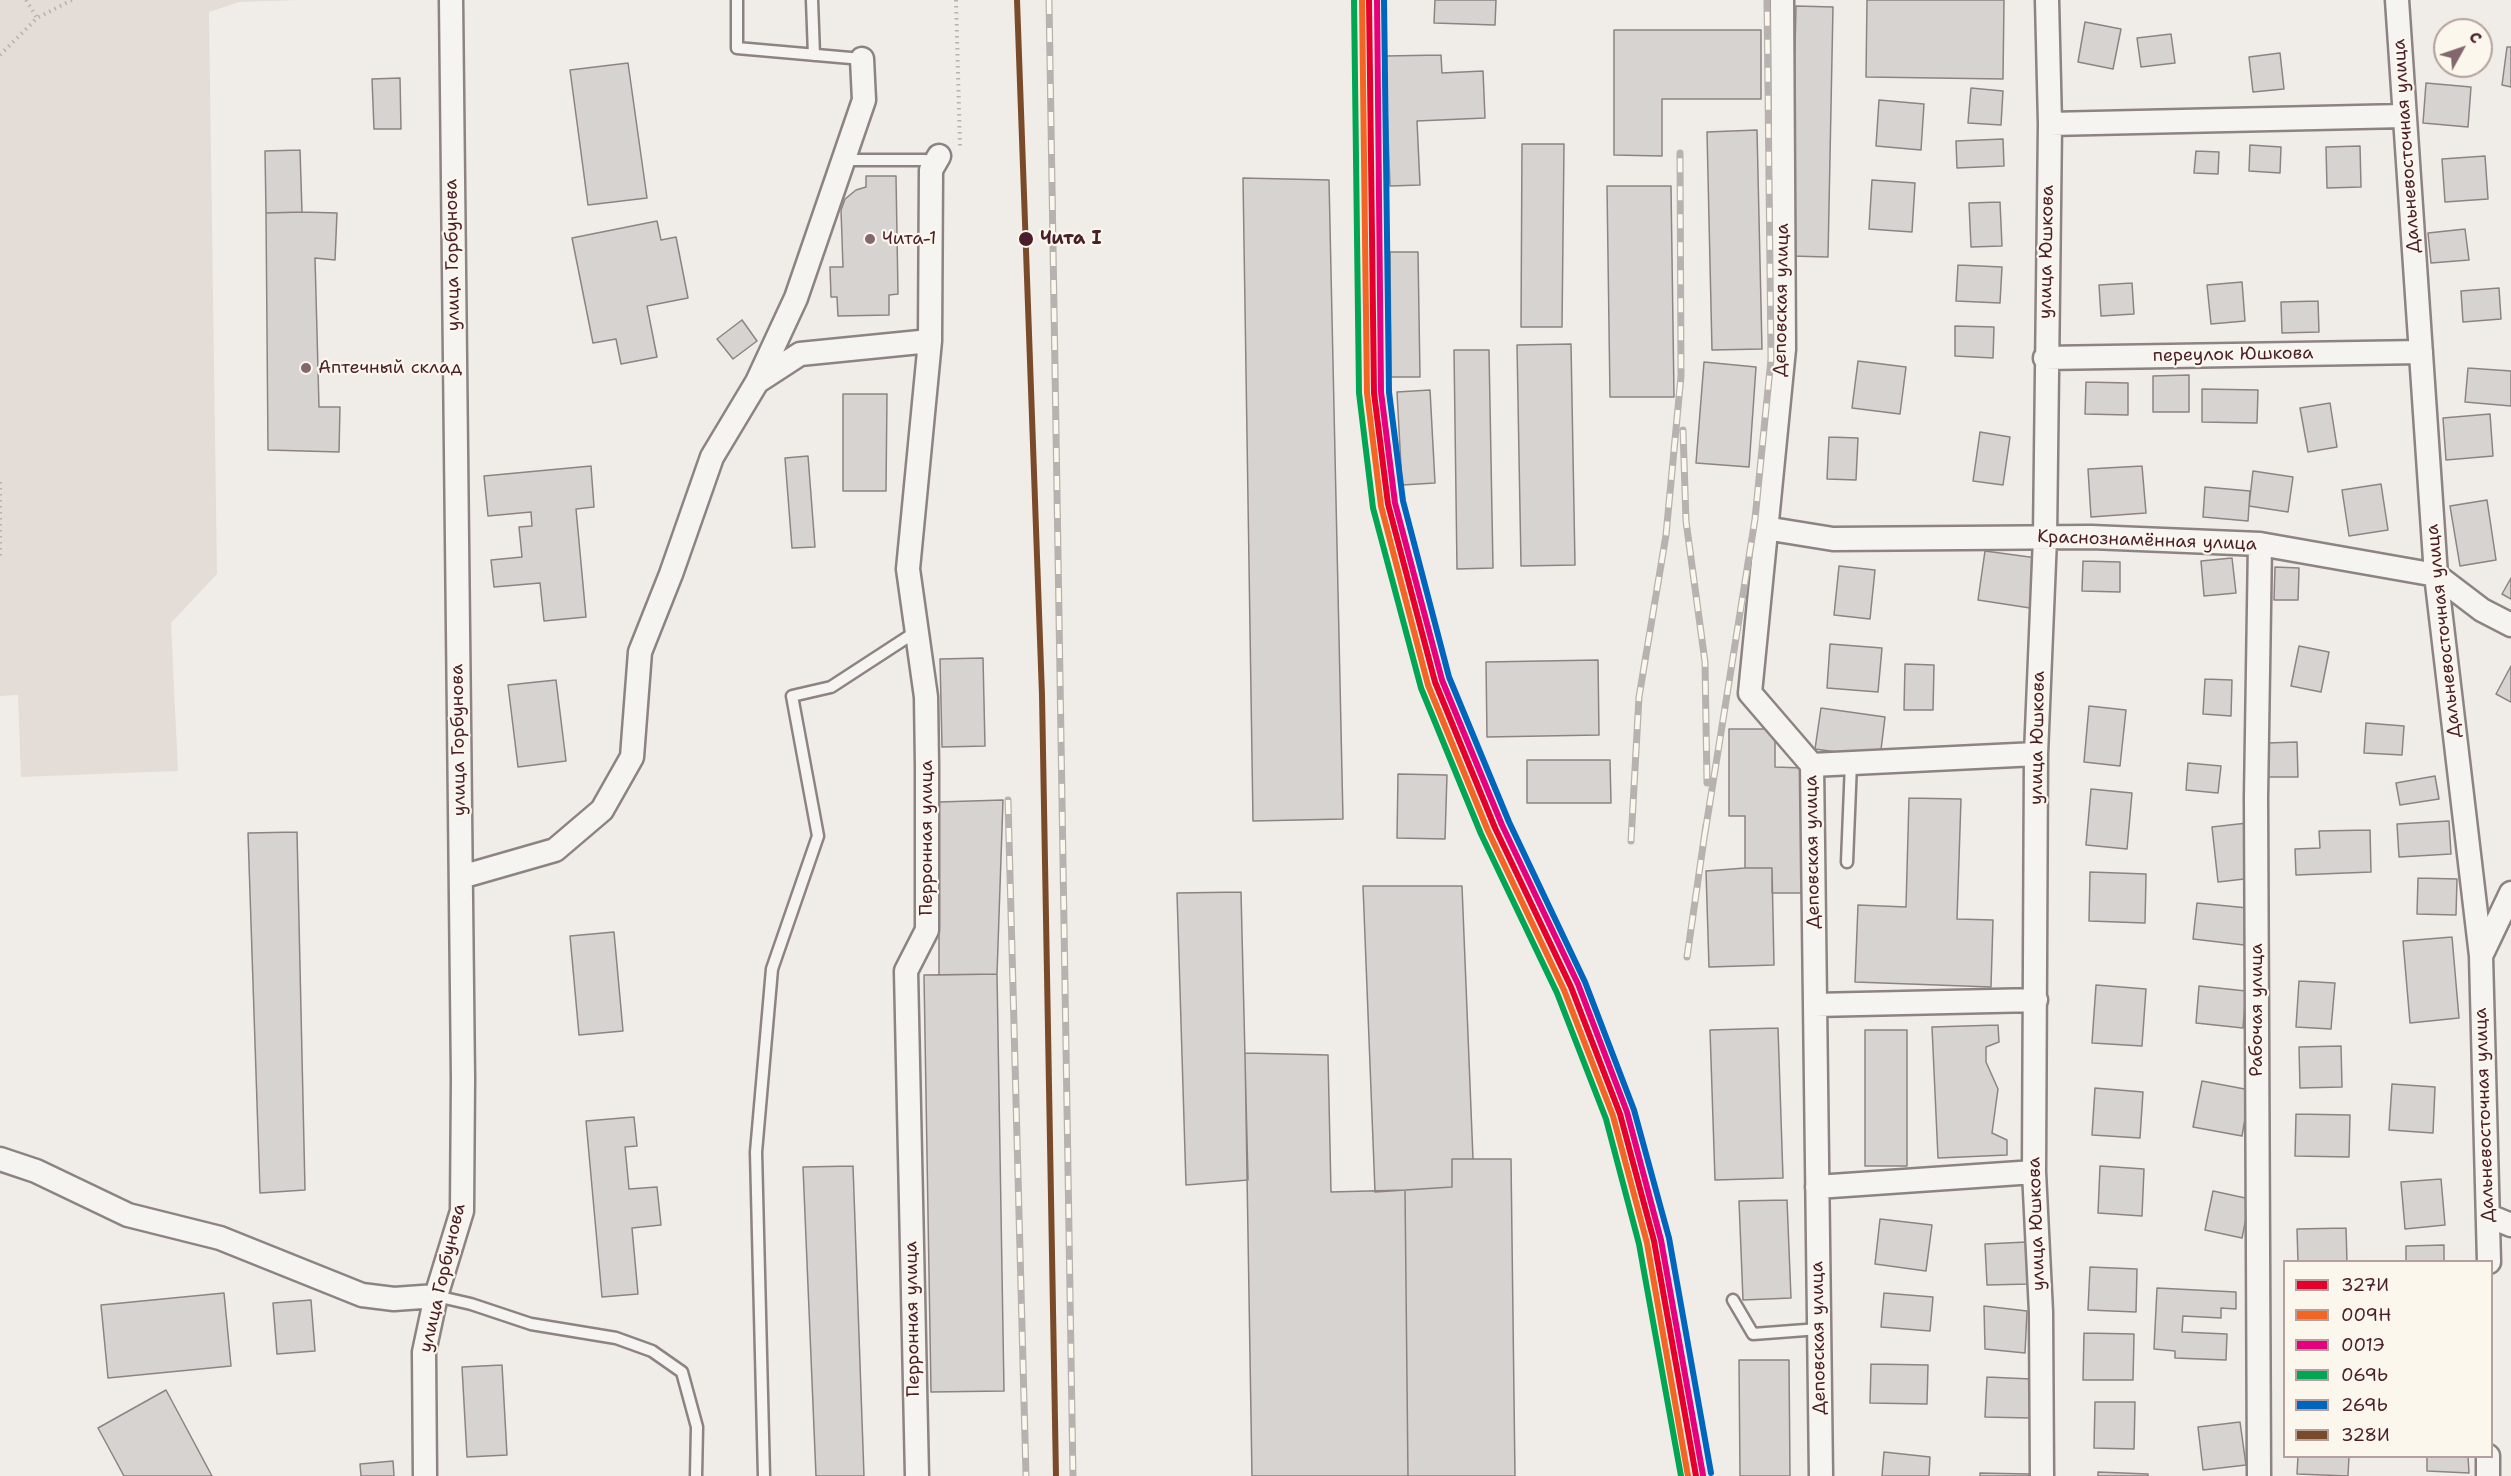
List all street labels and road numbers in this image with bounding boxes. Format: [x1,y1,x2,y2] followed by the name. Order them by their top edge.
[2389,38,2425,254] street label: Дальневосточная улица
[441,179,465,331] street label: улица Горбунова
[2035,185,2059,319] street label: улица Юшкова
[1770,223,1794,377] street label: Деповская улица
[2152,343,2314,367] street label: переулок Юшкова
[2422,523,2466,739] street label: Дальневосточная улица
[2037,526,2257,556] street label: Краснознамённая улица
[447,664,471,816] street label: улица Горбунова
[2026,671,2050,805] street label: улица Юшкова
[916,760,938,916] street label: Перронная улица
[1801,775,1825,929] street label: Деповская улица
[2246,943,2268,1077] street label: Рабочая улица
[2470,1007,2500,1223] street label: Дальневосточная улица
[2024,1157,2050,1291] street label: улица Юшкова
[415,1201,471,1355] street label: улица Горбунова
[901,1241,925,1397] street label: Перронная улица
[1807,1261,1831,1415] street label: Деповская улица

